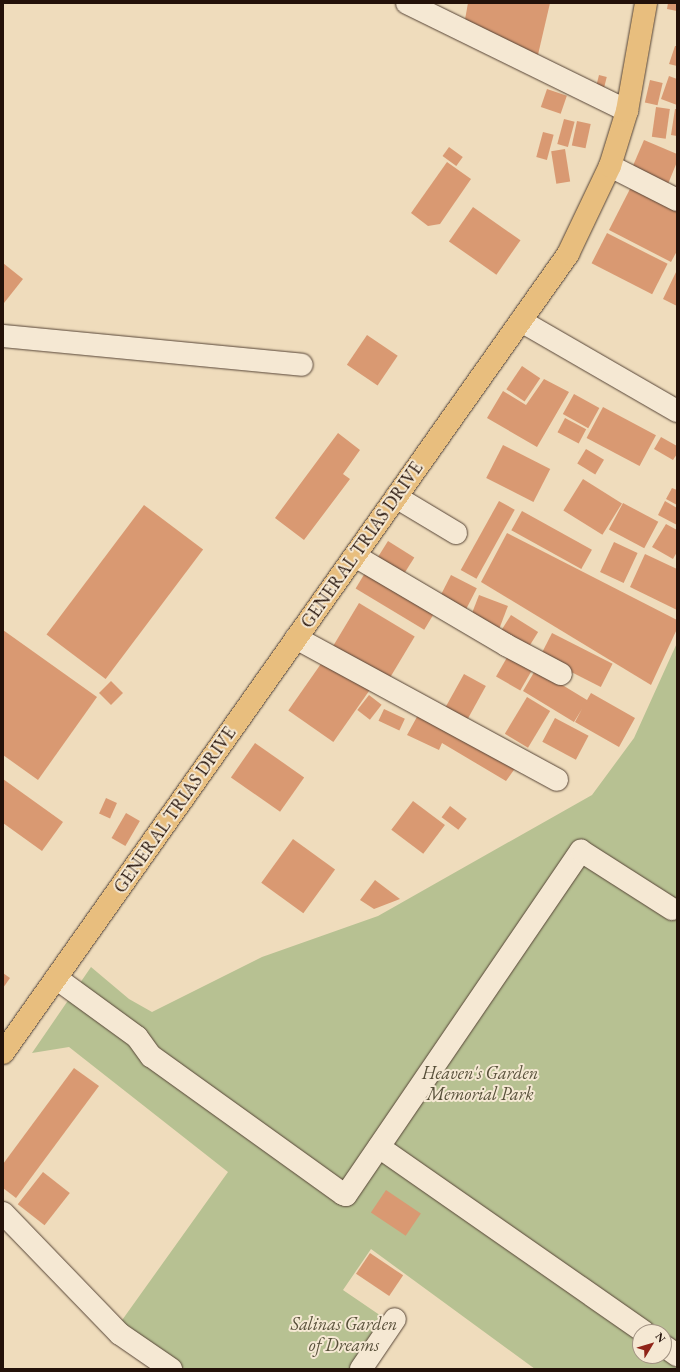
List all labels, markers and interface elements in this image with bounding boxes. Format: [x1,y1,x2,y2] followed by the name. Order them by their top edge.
[296,458,428,632] street label: GENERAL TRIAS DRIVE
[109,723,241,897] street label: GENERAL TRIAS DRIVE
[422,1063,538,1106] park label: Heaven's Garden Memorial Park
[291,1314,397,1356] park label: Salinas Garden of Dreams
[632,1324,672,1364] north arrow
[652,1329,669,1345] text: N

